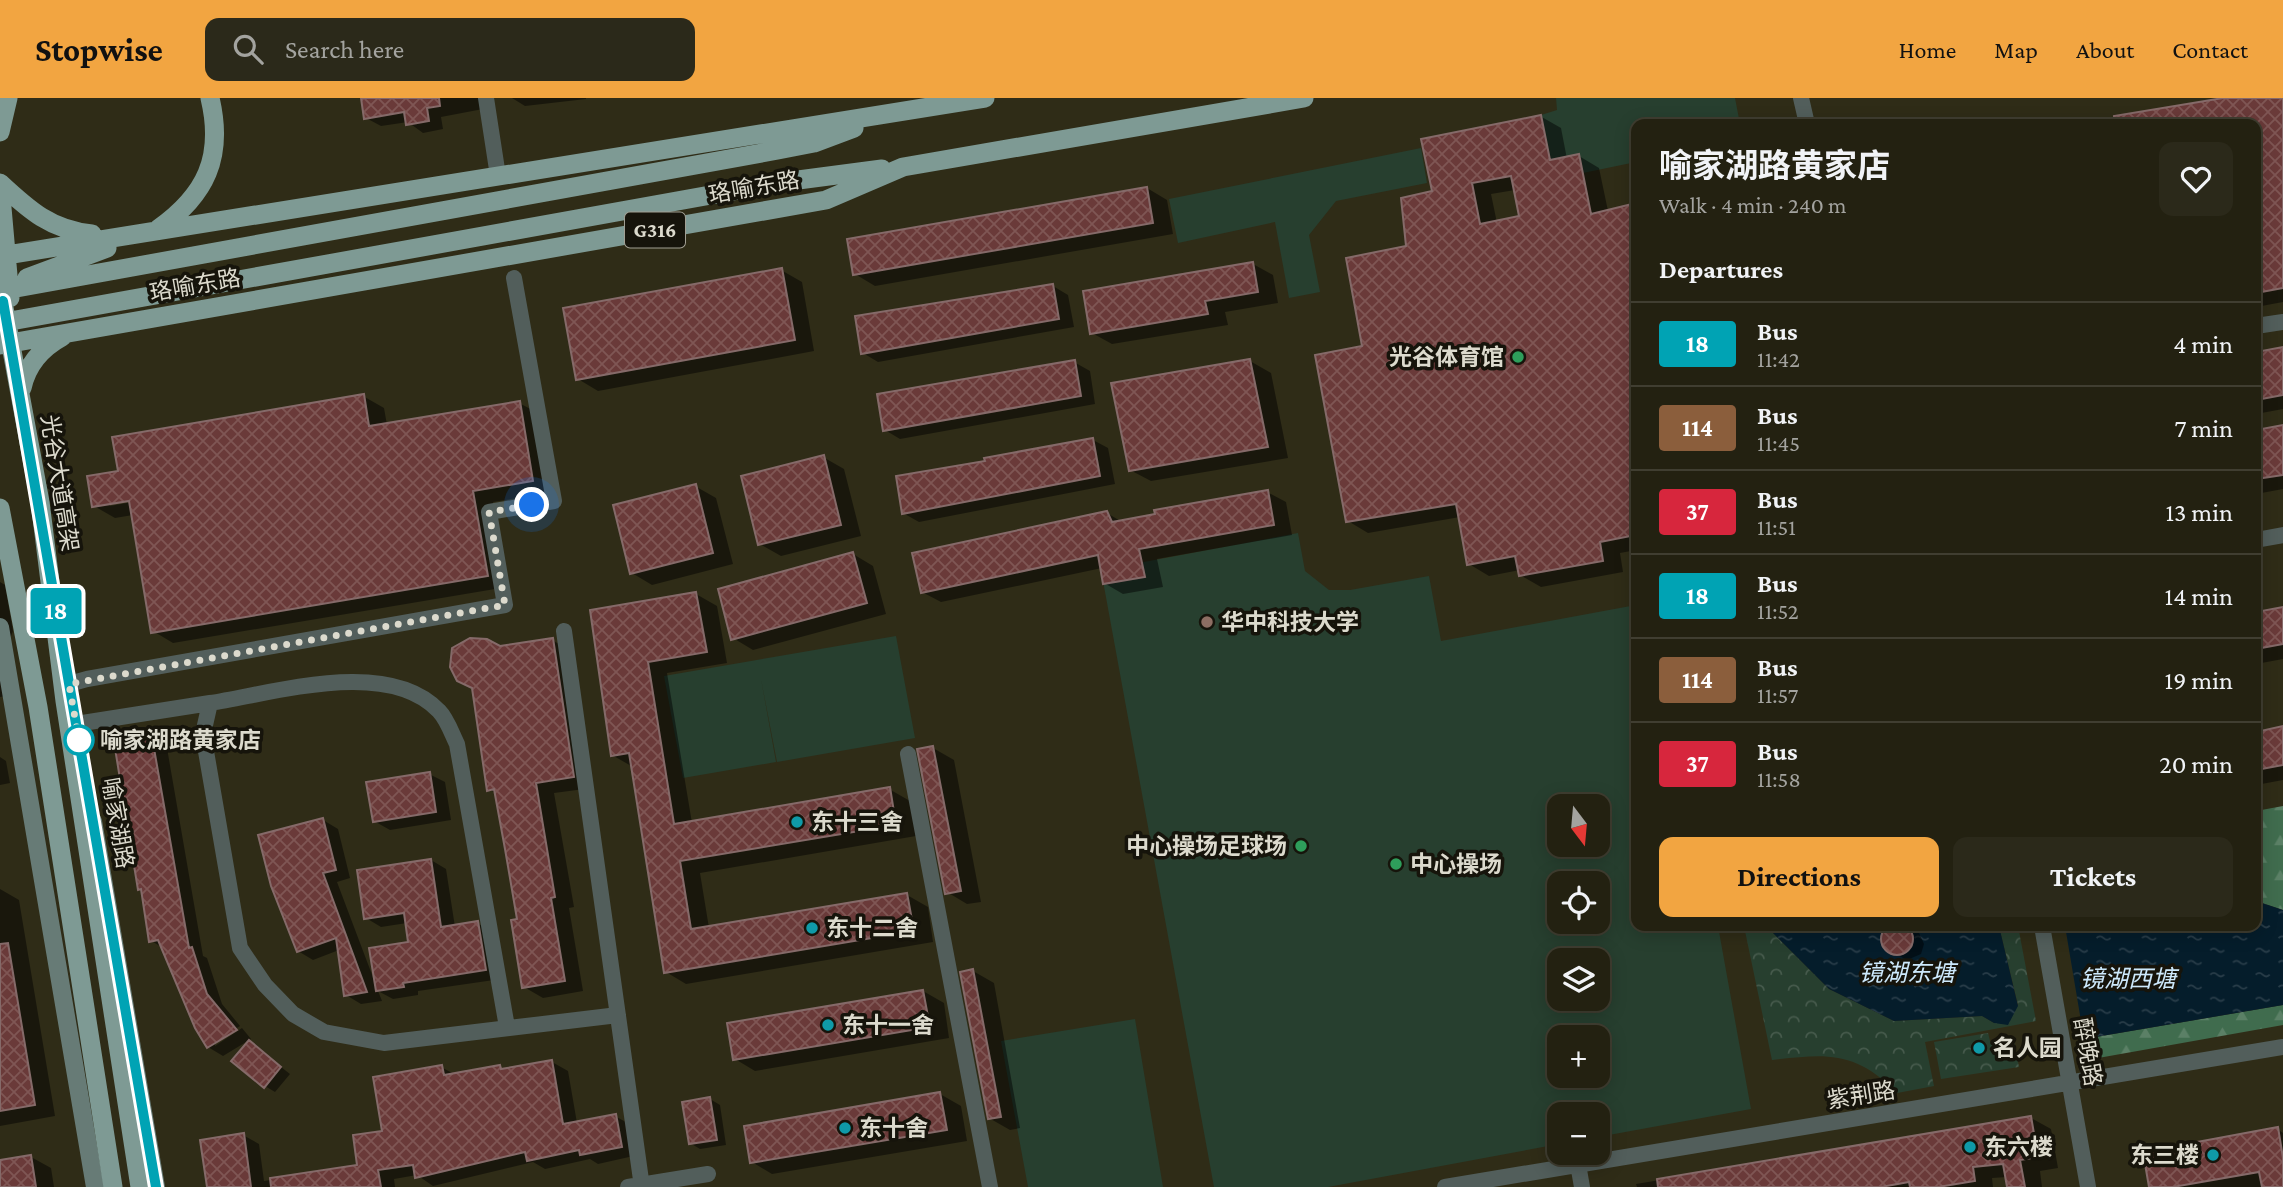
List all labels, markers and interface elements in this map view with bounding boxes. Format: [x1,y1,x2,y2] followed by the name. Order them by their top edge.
[205,18,695,81] search box
[229,30,267,68] icon: search
[35,31,163,68] text: Stopwise
[285,35,404,64] text: Search here
[1899,36,1956,63] text: Home
[1994,36,2038,63] text: Map
[2076,36,2134,63] text: About
[2172,36,2248,63] text: Contact
[2159,142,2233,216] button: heart
[1659,147,1890,184] text: 喻家湖路黄家店
[706,166,802,208] street label: 珞喻东路
[1659,192,1846,218] text: Walk · 4 min · 240 m
[625,212,685,248] road number: G316
[1659,255,1783,284] text: Departures
[147,264,243,306] street label: 珞喻东路
[1757,317,1798,346] text: Bus
[1686,330,1709,357] text: 18
[2173,330,2233,359] text: 4 min
[1389,344,1504,370] place label: 光谷体育馆
[1757,346,1800,372] text: 11:42
[1510,349,1526,365] marker: 光谷体育馆
[1757,401,1798,430] text: Bus
[36,413,84,553] street label: 光谷大道高架
[1682,414,1713,441] text: 114
[2174,414,2233,443] text: 7 min
[1757,430,1800,456] text: 11:45
[1757,485,1798,514] text: Bus
[514,487,549,522] your location
[1686,498,1709,525] text: 37
[2165,498,2233,527] text: 13 min
[1757,514,1796,540] text: 11:51
[1757,569,1798,598] text: Bus
[1686,582,1709,609] text: 18
[2165,582,2233,611] text: 14 min
[24,588,88,634] line badge: 18
[45,597,67,624] text: 18
[1757,598,1799,624] text: 11:52
[1221,609,1359,635] place label: 华中科技大学
[1199,614,1215,630] marker: 华中科技大学
[1757,653,1798,682] text: Bus
[1682,666,1713,693] text: 114
[2165,666,2233,695] text: 19 min
[1757,682,1798,708] text: 11:57
[64,725,94,755] marker: 喻家湖路黄家店
[100,727,261,753] place label: 喻家湖路黄家店
[1757,737,1798,766] text: Bus
[1686,750,1709,777] text: 37
[2159,750,2233,779] text: 20 min
[1757,766,1801,792] text: 11:58
[97,775,139,871] street label: 喻家湖路
[1547,794,1610,858] north arrow
[1547,794,1610,1165] map controls
[811,809,903,835] place label: 东十三舍
[789,814,805,830] marker: 东十三舍
[1126,833,1287,859] place label: 中心操场足球场
[1659,837,1939,917] button: Directions
[1953,837,2233,917] button: Tickets
[1293,838,1309,854] marker: 中心操场足球场
[1410,851,1502,877] place label: 中心操场
[1388,856,1404,872] marker: 中心操场
[1547,871,1610,934] button: locate
[826,915,918,941] place label: 东十二舍
[804,920,820,936] marker: 东十二舍
[1547,948,1610,1011] button: layers
[1859,959,1959,986] water label: 镜湖东塘
[2080,965,2180,992] water label: 镜湖西塘
[842,1012,934,1038] place label: 东十一舍
[2069,1016,2107,1088] street label: 醉晚路
[820,1017,836,1033] marker: 东十一舍
[1547,1025,1610,1088] button: +
[1993,1035,2062,1061] place label: 名人园
[1971,1040,1987,1056] marker: 名人园
[1825,1077,1897,1113] street label: 紫荆路
[1547,1102,1610,1165] button: −
[859,1115,928,1141] place label: 东十舍
[837,1120,853,1136] marker: 东十舍
[1984,1134,2053,1160] place label: 东六楼
[1962,1139,1978,1155] marker: 东六楼
[2130,1142,2199,1168] place label: 东三楼
[2205,1147,2221,1163] marker: 东三楼

